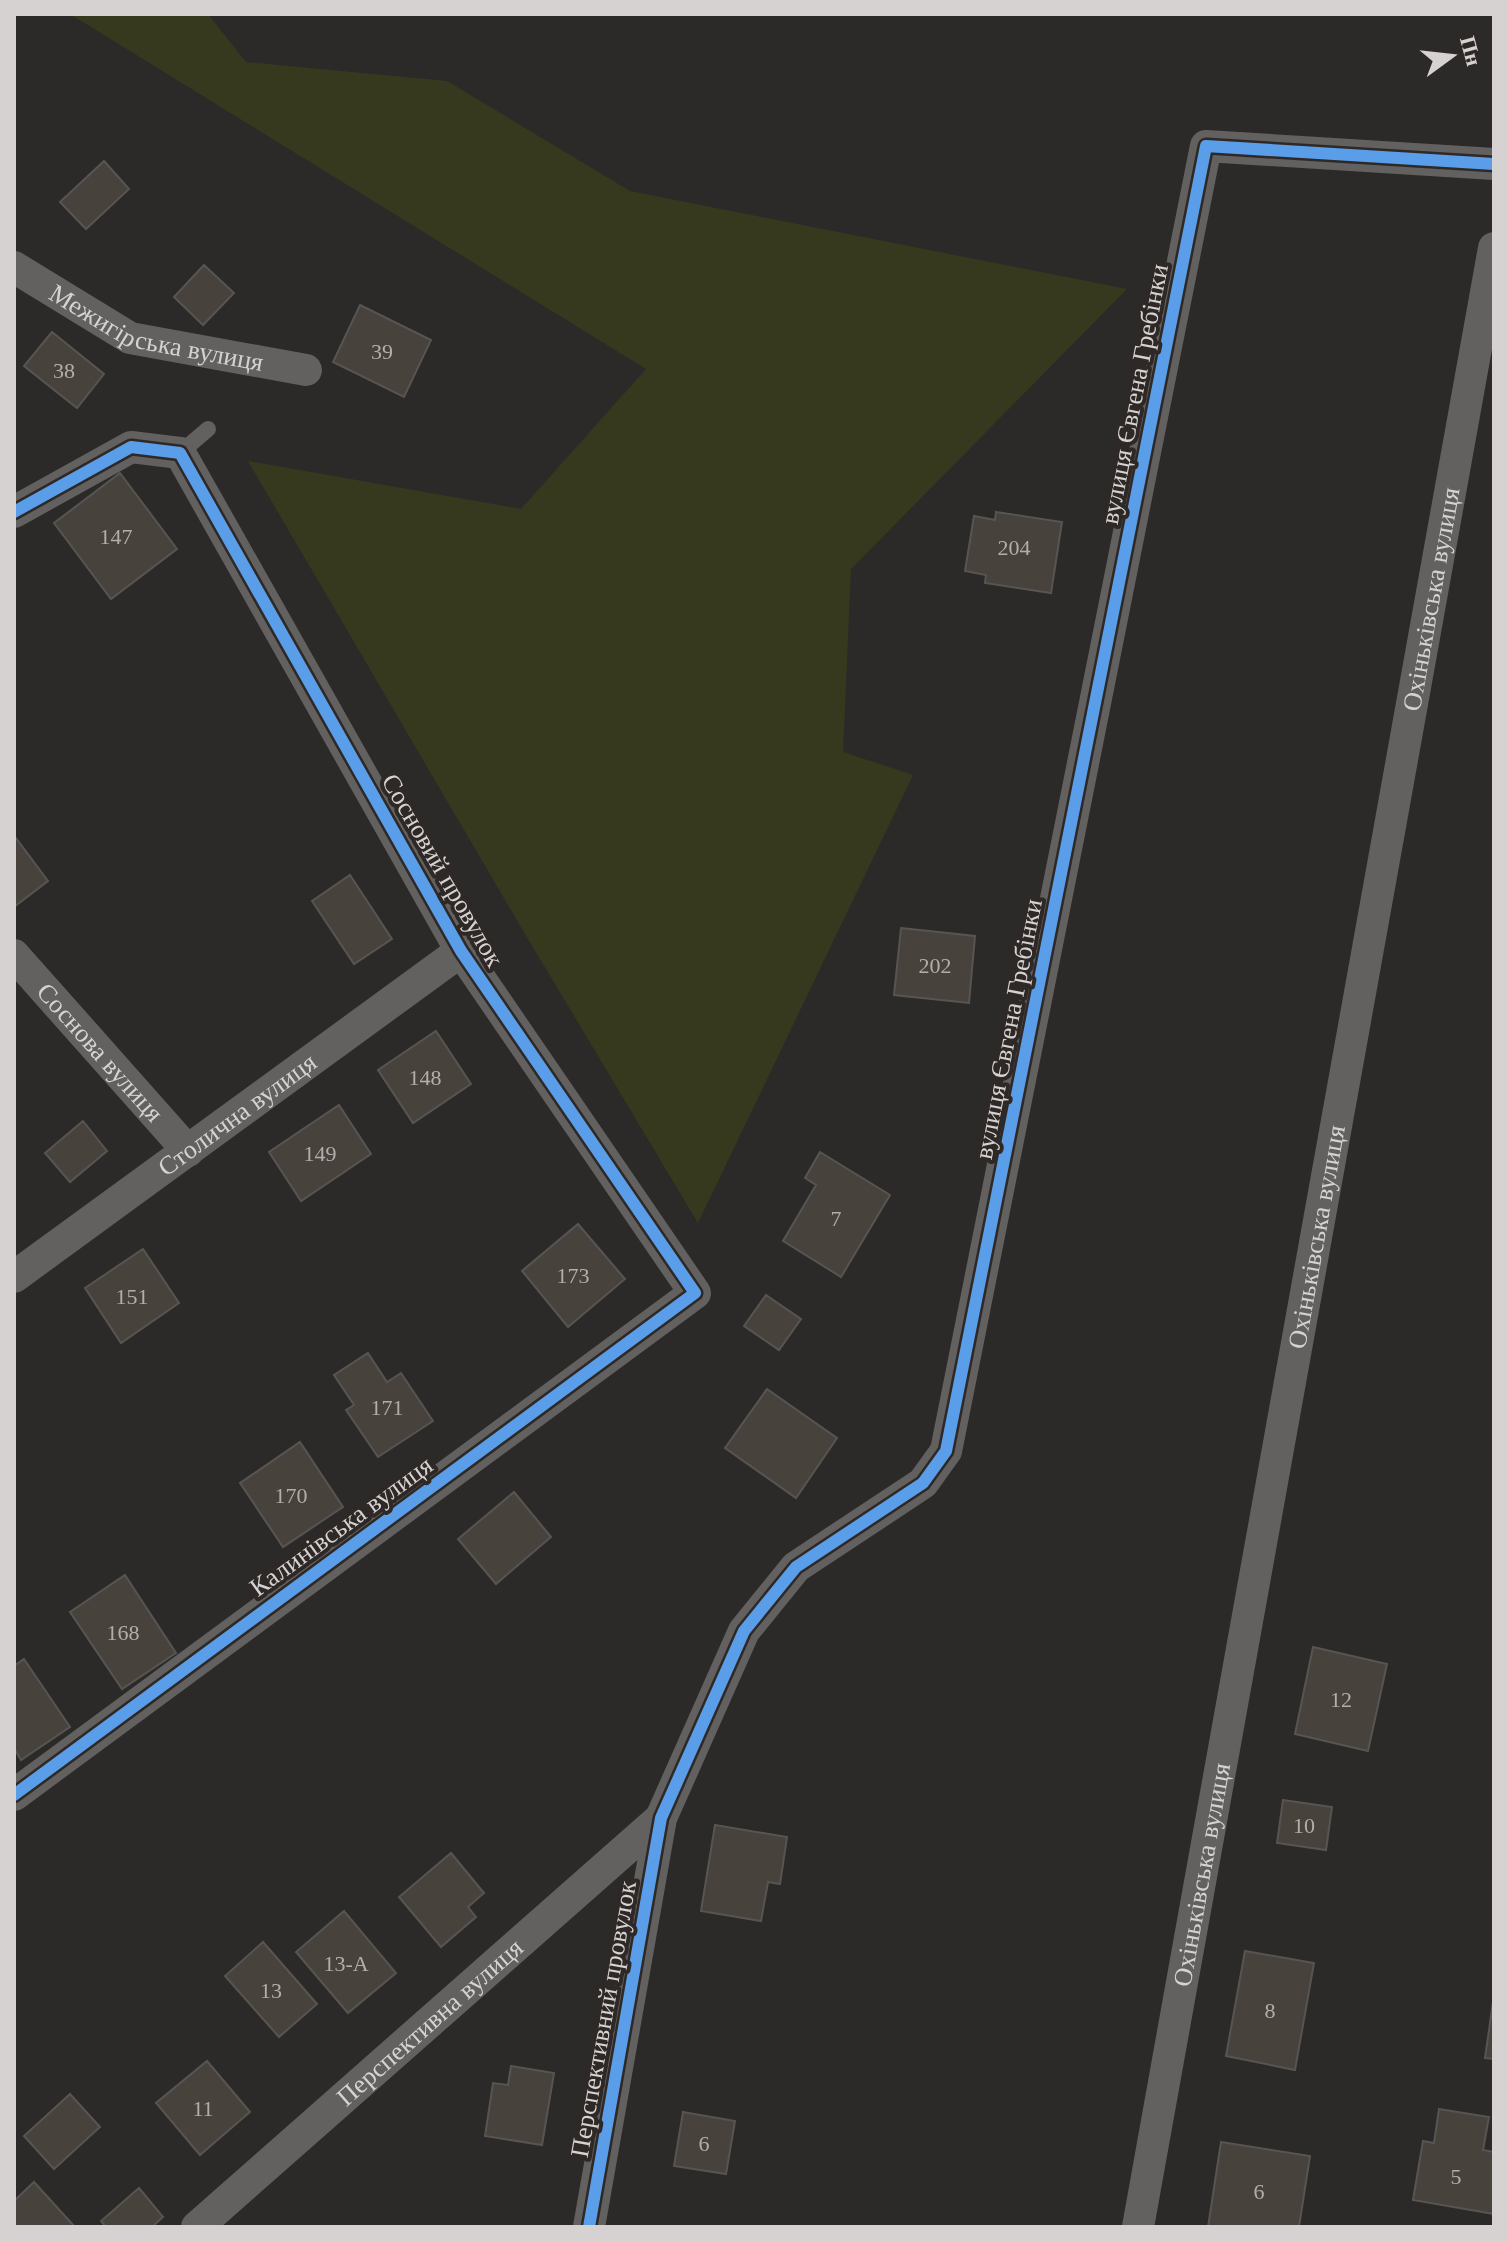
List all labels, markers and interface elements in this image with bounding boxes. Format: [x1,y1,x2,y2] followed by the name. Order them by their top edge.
[1412,16,1492,96] north arrow
[1455,33,1487,69] text: Пн
[1095,261,1174,527] street label: вулиця Євгена Гребінки
[44,278,266,377] street label: Межигірська вулиця
[371,339,393,364] house number: 39
[53,358,75,383] house number: 38
[1397,485,1466,713] street label: Охіньківська вулиця
[100,524,133,549] house number: 147
[998,535,1031,560] house number: 204
[376,769,510,972] street label: Сосновий провулок
[969,896,1048,1162] street label: вулиця Євгена Гребінки
[919,953,952,978] house number: 202
[31,977,169,1128] street label: Соснова вулиця
[153,1047,322,1182] street label: Столична вулиця
[409,1065,442,1090] house number: 148
[1282,1123,1351,1351] street label: Охіньківська вулиця
[304,1141,337,1166] house number: 149
[831,1206,842,1231] house number: 7
[557,1263,590,1288] house number: 173
[116,1284,149,1309] house number: 151
[371,1395,404,1420] house number: 171
[244,1450,438,1602] street label: Калинівська вулиця
[275,1483,308,1508] house number: 170
[107,1620,140,1645] house number: 168
[1330,1687,1352,1712] house number: 12
[1168,1761,1236,1989] street label: Охіньківська вулиця
[1293,1813,1315,1838] house number: 10
[565,1878,642,2160] street label: Перспективний провулок
[331,1933,529,2112] street label: Перспективна вулиця
[323,1951,369,1976] house number: 13-А
[260,1978,282,2003] house number: 13
[1265,1998,1276,2023] house number: 8
[192,2096,214,2121] house number: 11
[699,2131,710,2156] house number: 6
[1451,2164,1462,2189] house number: 5
[1254,2179,1265,2204] house number: 6

